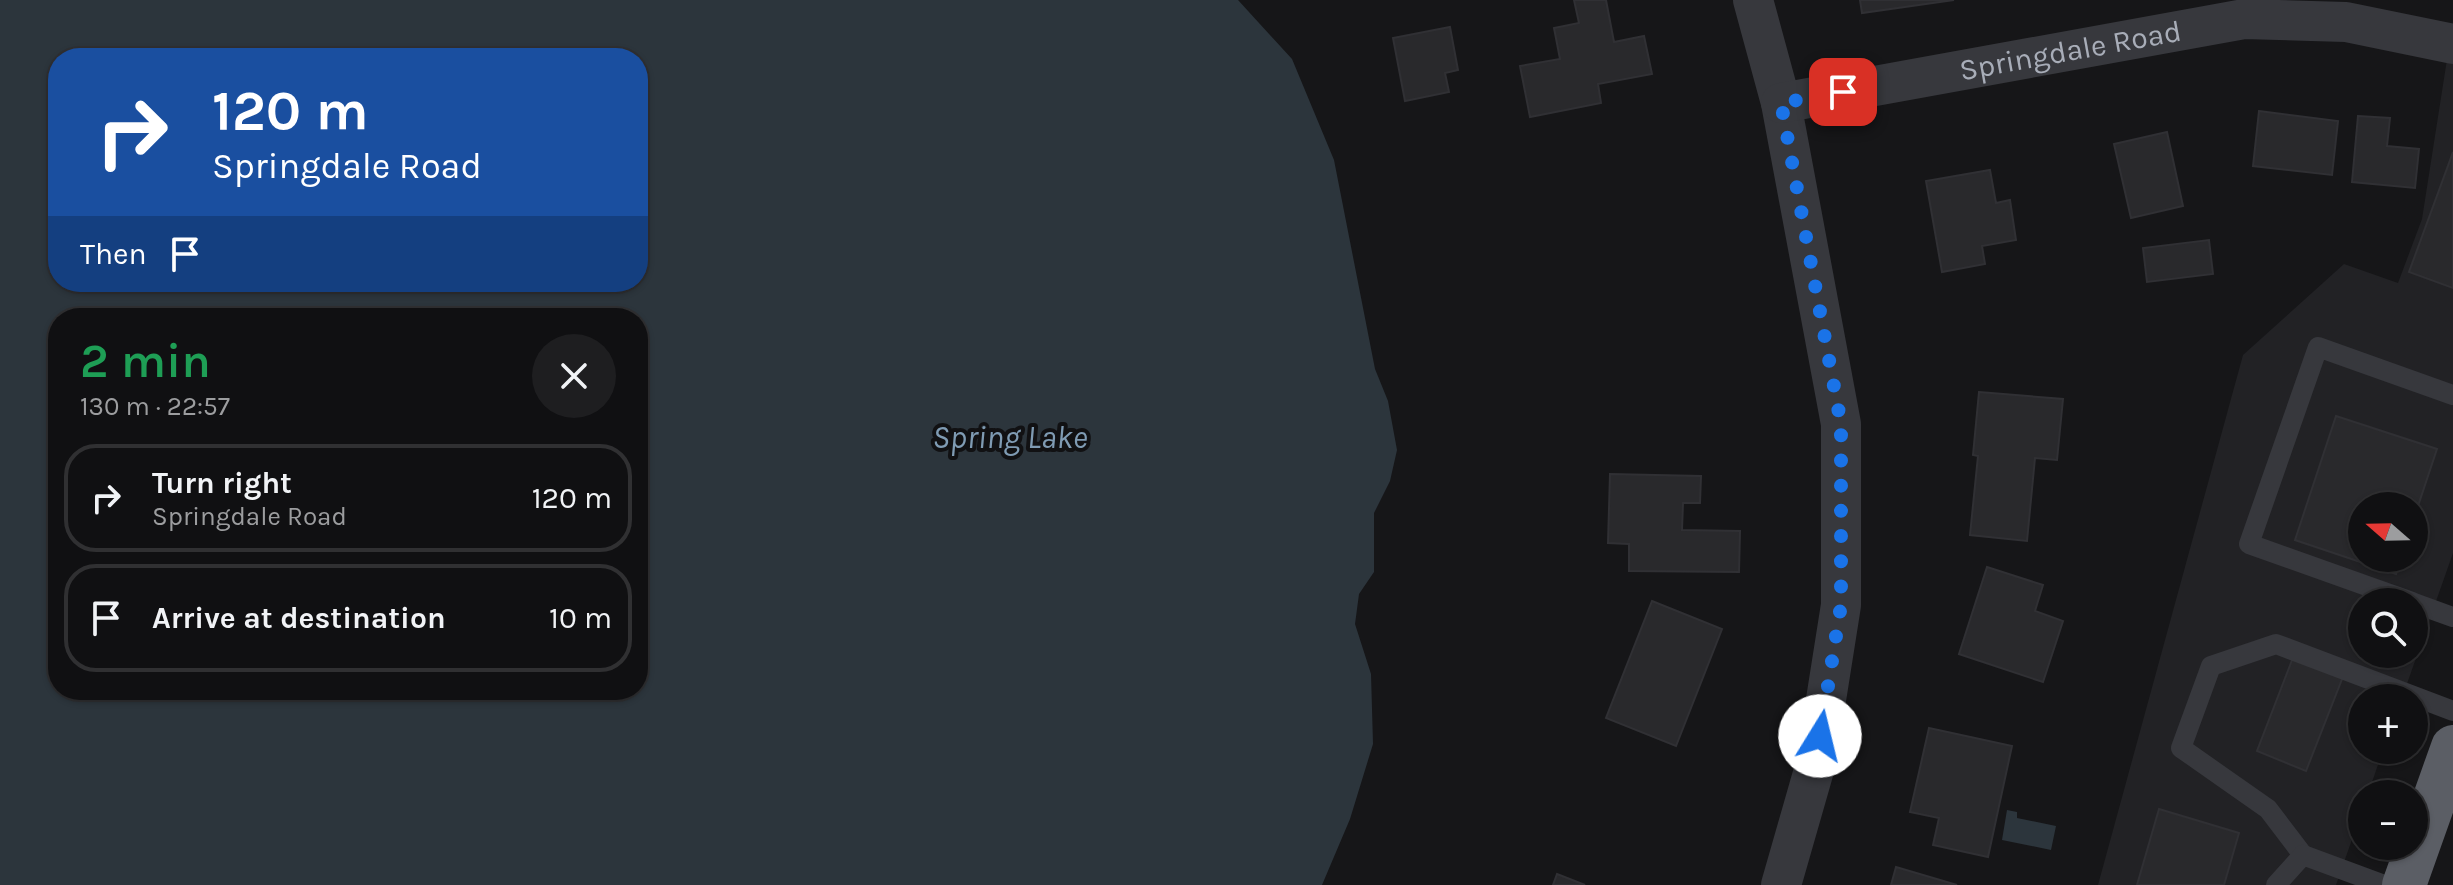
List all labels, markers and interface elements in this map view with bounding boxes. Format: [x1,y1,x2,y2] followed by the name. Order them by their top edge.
[1956,13,2184,88] street label: Springdale Road
[1809,58,1877,126] pin
[1821,70,1865,114] icon: arrive
[212,78,369,143] text: 120 m
[80,80,184,184] icon: right
[212,145,482,187] text: Springdale Road
[163,232,207,276] icon: arrive
[80,236,147,272] text: Then
[80,333,211,389] text: 2 min
[532,334,616,418] button: close
[80,391,230,422] text: 130 m · 22:57
[932,419,1088,456] water label: Spring Lake
[152,465,292,501] text: Turn right
[84,476,128,520] icon: right
[532,480,612,516] text: 120 m
[2348,492,2428,572] north arrow
[2348,492,2428,860] map controls
[152,501,347,532] text: Springdale Road
[2348,588,2428,668] button: search
[84,596,128,640] icon: arrive
[152,600,446,636] text: Arrive at destination
[549,600,612,636] text: 10 m
[2348,684,2428,764] button: +
[1778,694,1862,778] position arrow
[2348,780,2428,860] button: −

